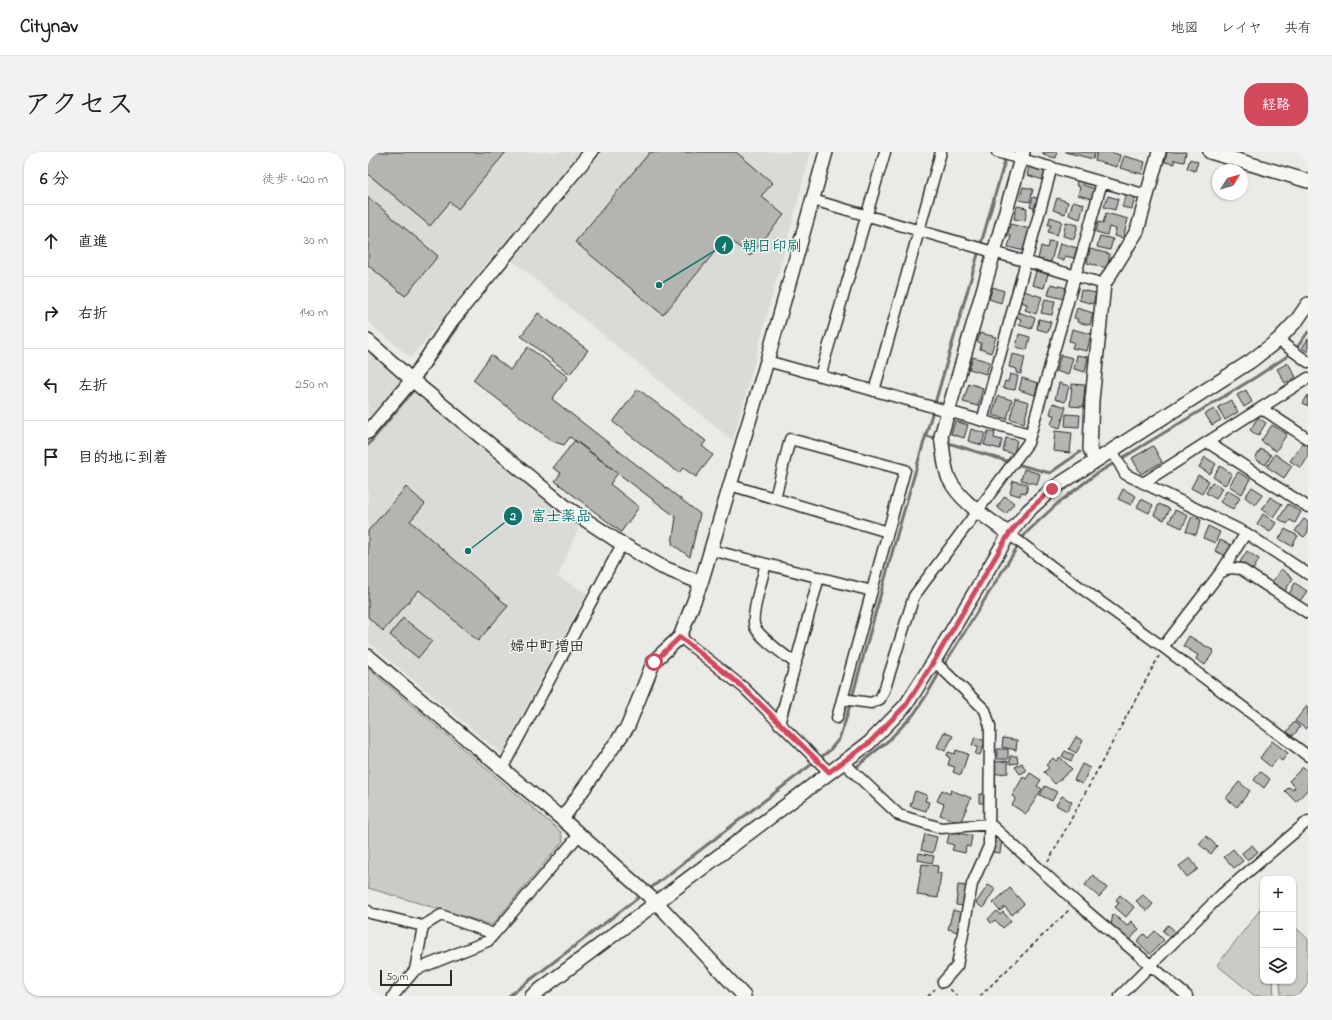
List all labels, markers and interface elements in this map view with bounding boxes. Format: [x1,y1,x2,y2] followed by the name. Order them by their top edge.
[20,14,78,41] text: Citynav
[1171,18,1199,39] text: 地図
[1221,18,1262,39] text: レイヤ
[1284,18,1312,39] text: 共有
[1244,83,1308,126] button: 経路
[24,86,134,127] text: アクセス
[1212,164,1248,200] north arrow
[40,167,69,192] text: 6 分
[262,170,328,189] text: 徒歩 · 420 m
[40,230,62,252] icon: ahead
[78,231,108,253] text: 直進
[304,231,328,250] text: 30 m
[714,232,810,259] callout: 朝日印刷
[742,236,802,258] text: 朝日印刷
[722,238,726,256] text: 1
[40,302,62,324] icon: right
[78,303,108,325] text: 右折
[300,303,328,322] text: 140 m
[40,374,62,396] icon: left
[78,375,108,397] text: 左折
[295,375,328,394] text: 250 m
[40,446,62,468] icon: arrive
[78,447,168,469] text: 目的地に到着
[1043,480,1061,498] route end
[503,503,599,530] callout: 富士薬品
[531,506,591,528] text: 富士薬品
[509,508,516,526] text: 2
[509,636,585,658] district label: 婦中町増田
[645,653,663,671] route start
[1260,876,1296,984] map controls
[1260,876,1296,912] button: +
[1260,912,1296,948] button: −
[1260,948,1296,984] button: layers
[380,968,452,987] scale bar
[386,969,408,985] text: 50 m

